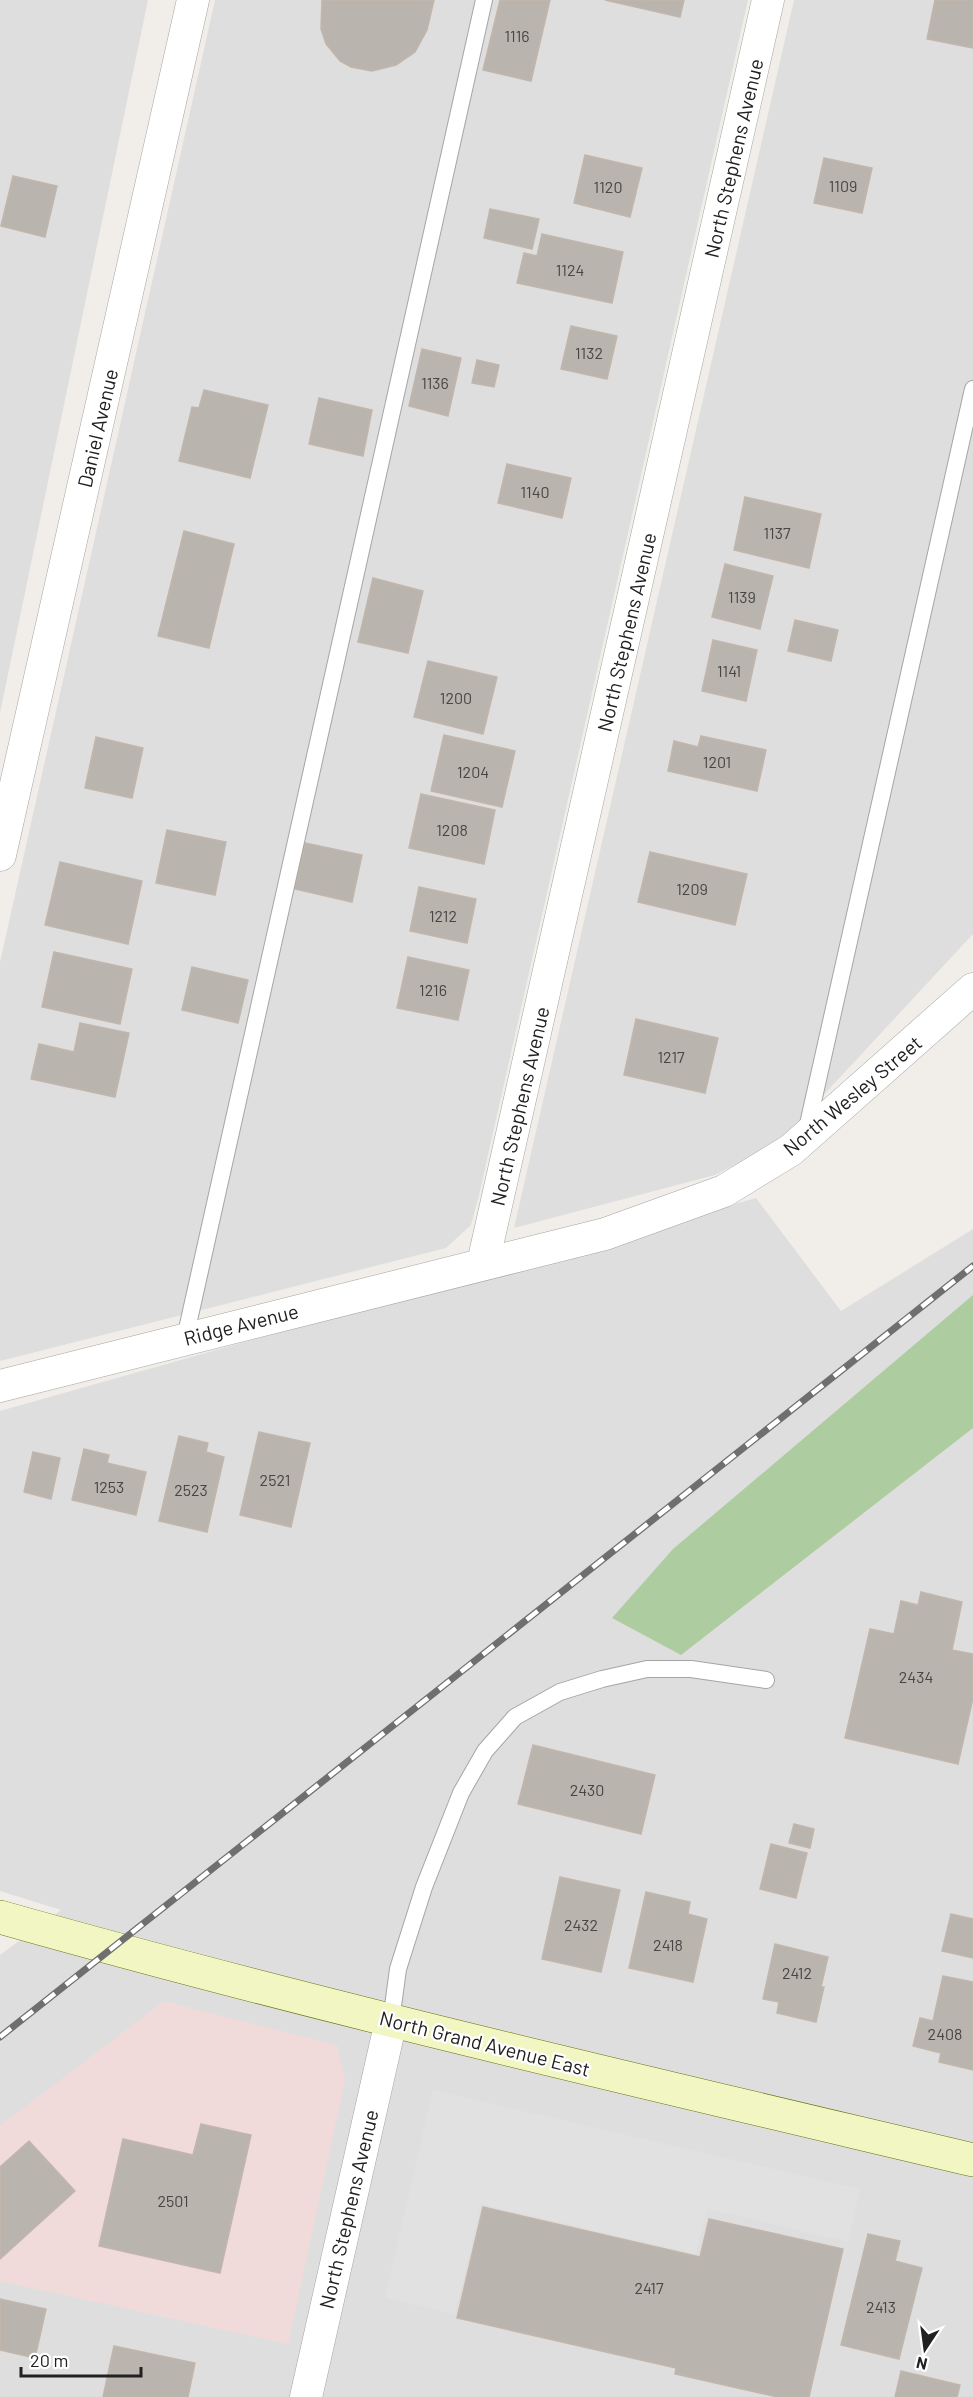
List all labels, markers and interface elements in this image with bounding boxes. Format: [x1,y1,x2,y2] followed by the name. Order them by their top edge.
[504,26,530,45] house number: 1116
[698,56,768,260] street label: North Stephens Avenue
[829,176,857,195] house number: 1109
[594,177,622,196] house number: 1120
[556,260,584,279] house number: 1124
[575,343,603,362] house number: 1132
[72,366,122,490] street label: Daniel Avenue
[421,373,449,392] house number: 1136
[520,482,550,501] house number: 1140
[763,523,791,542] house number: 1137
[591,530,661,734] street label: North Stephens Avenue
[728,587,756,606] house number: 1139
[717,661,741,680] house number: 1141
[440,688,472,707] house number: 1200
[703,752,731,771] house number: 1201
[457,762,489,781] house number: 1204
[436,820,468,839] house number: 1208
[676,879,708,898] house number: 1209
[429,906,457,925] house number: 1212
[419,980,447,999] house number: 1216
[484,1004,554,1208] street label: North Stephens Avenue
[778,1030,926,1160] street label: North Wesley Street
[657,1047,685,1066] house number: 1217
[181,1298,301,1350] street label: Ridge Avenue
[260,1470,290,1489] house number: 2521
[94,1477,124,1496] house number: 1253
[174,1480,208,1499] house number: 2523
[899,1667,933,1686] house number: 2434
[570,1780,604,1799] house number: 2430
[564,1915,598,1934] house number: 2432
[653,1935,683,1954] house number: 2418
[782,1963,812,1982] house number: 2412
[377,2005,593,2081] street label: North Grand Avenue East
[928,2024,962,2043] house number: 2408
[313,2107,383,2311] street label: North Stephens Avenue
[158,2191,189,2210] house number: 2501
[634,2278,664,2297] house number: 2417
[866,2297,896,2316] house number: 2413
[895,2319,955,2379] north arrow
[21,2340,141,2378] scale bar
[30,2349,68,2371] text: 20 m
[914,2354,929,2375] text: N

